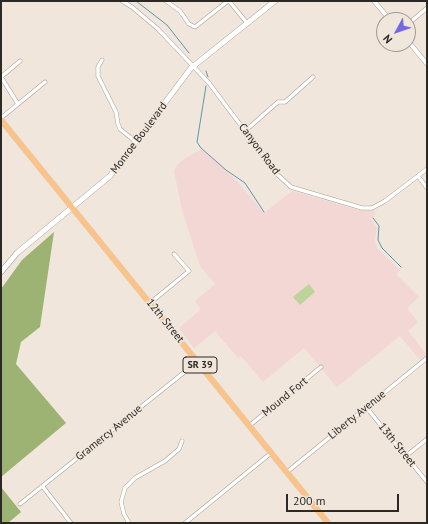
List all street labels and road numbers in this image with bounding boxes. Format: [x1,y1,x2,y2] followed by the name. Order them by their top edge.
[108,100,170,176] street label: Monroe Boulevard
[235,121,283,177] street label: Canyon Road
[143,296,187,346] street label: 12th Street
[183,357,217,373] road number: SR 39
[260,375,310,419] street label: Mound Fort
[325,388,389,442] street label: Liberty Avenue
[73,402,145,464] street label: Gramercy Avenue
[375,420,419,470] street label: 13th Street

